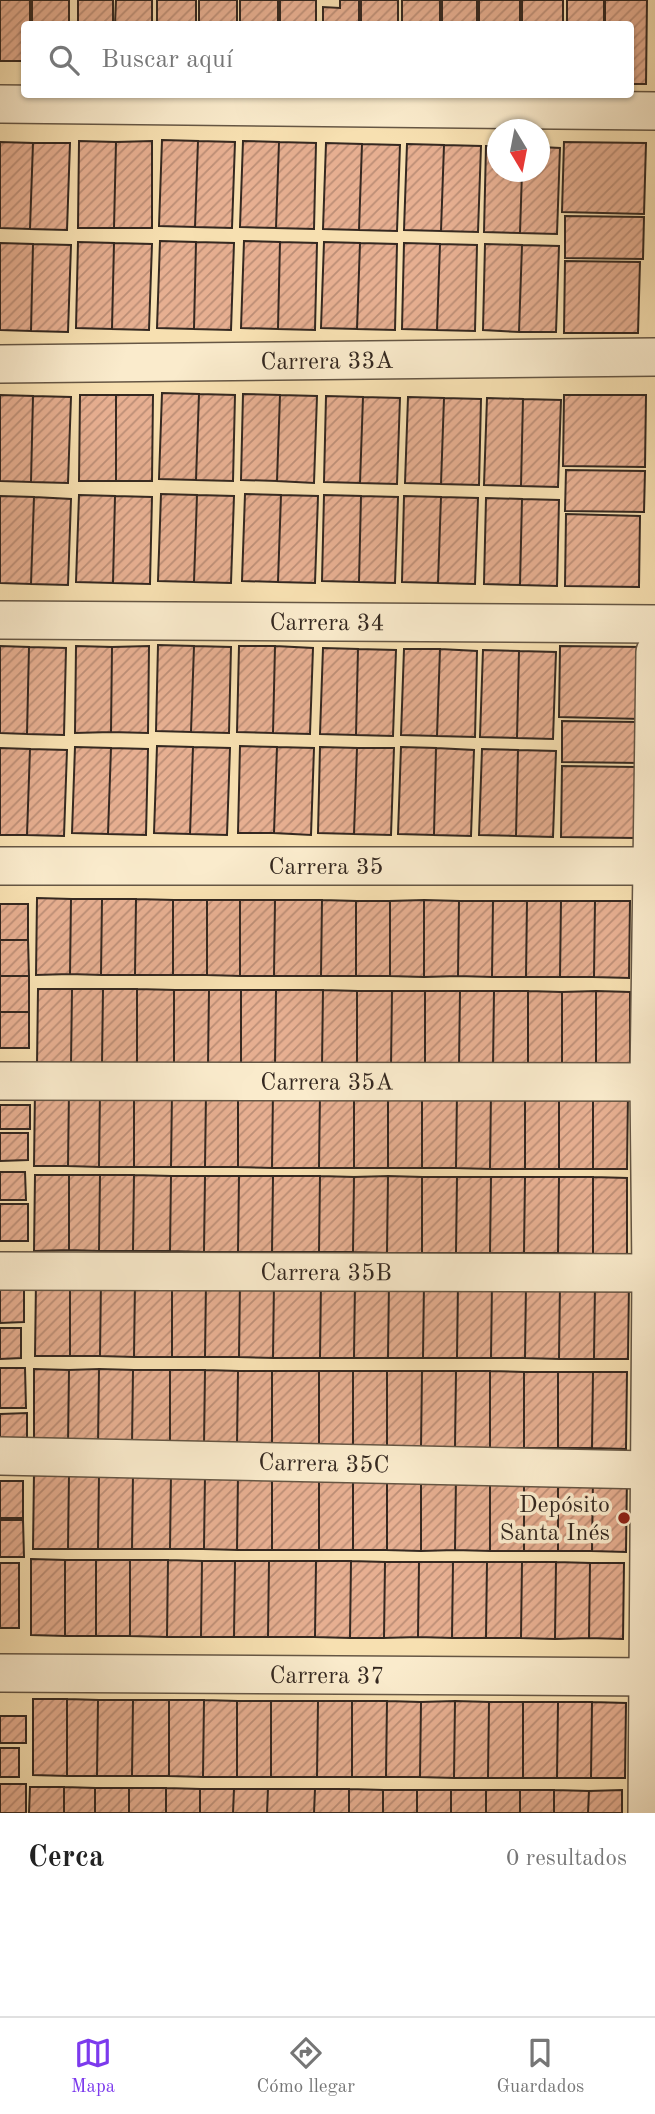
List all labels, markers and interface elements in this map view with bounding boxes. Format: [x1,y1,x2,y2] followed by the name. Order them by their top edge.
[21,21,634,98] search box
[45,41,83,79] icon: search
[101,47,233,73] text: Buscar aquí
[487,119,550,182] north arrow
[260,350,394,375] street label: Carrera 33A
[269,612,385,636] street label: Carrera 34
[269,856,383,880] street label: Carrera 35
[260,1071,394,1096] street label: Carrera 35A
[260,1262,392,1286] street label: Carrera 35B
[258,1452,390,1478] street label: Carrera 35C
[499,1494,610,1546] place label: Depósito Santa Inés
[616,1510,632,1526] marker: Depósito Santa Inés
[269,1665,385,1689] street label: Carrera 37
[28,1843,104,1873] text: Cerca
[506,1847,627,1870] text: 0 resultados
[71,2034,115,2099] tab: Mapa
[257,2034,355,2099] tab: Cómo llegar
[496,2034,584,2099] tab: Guardados

